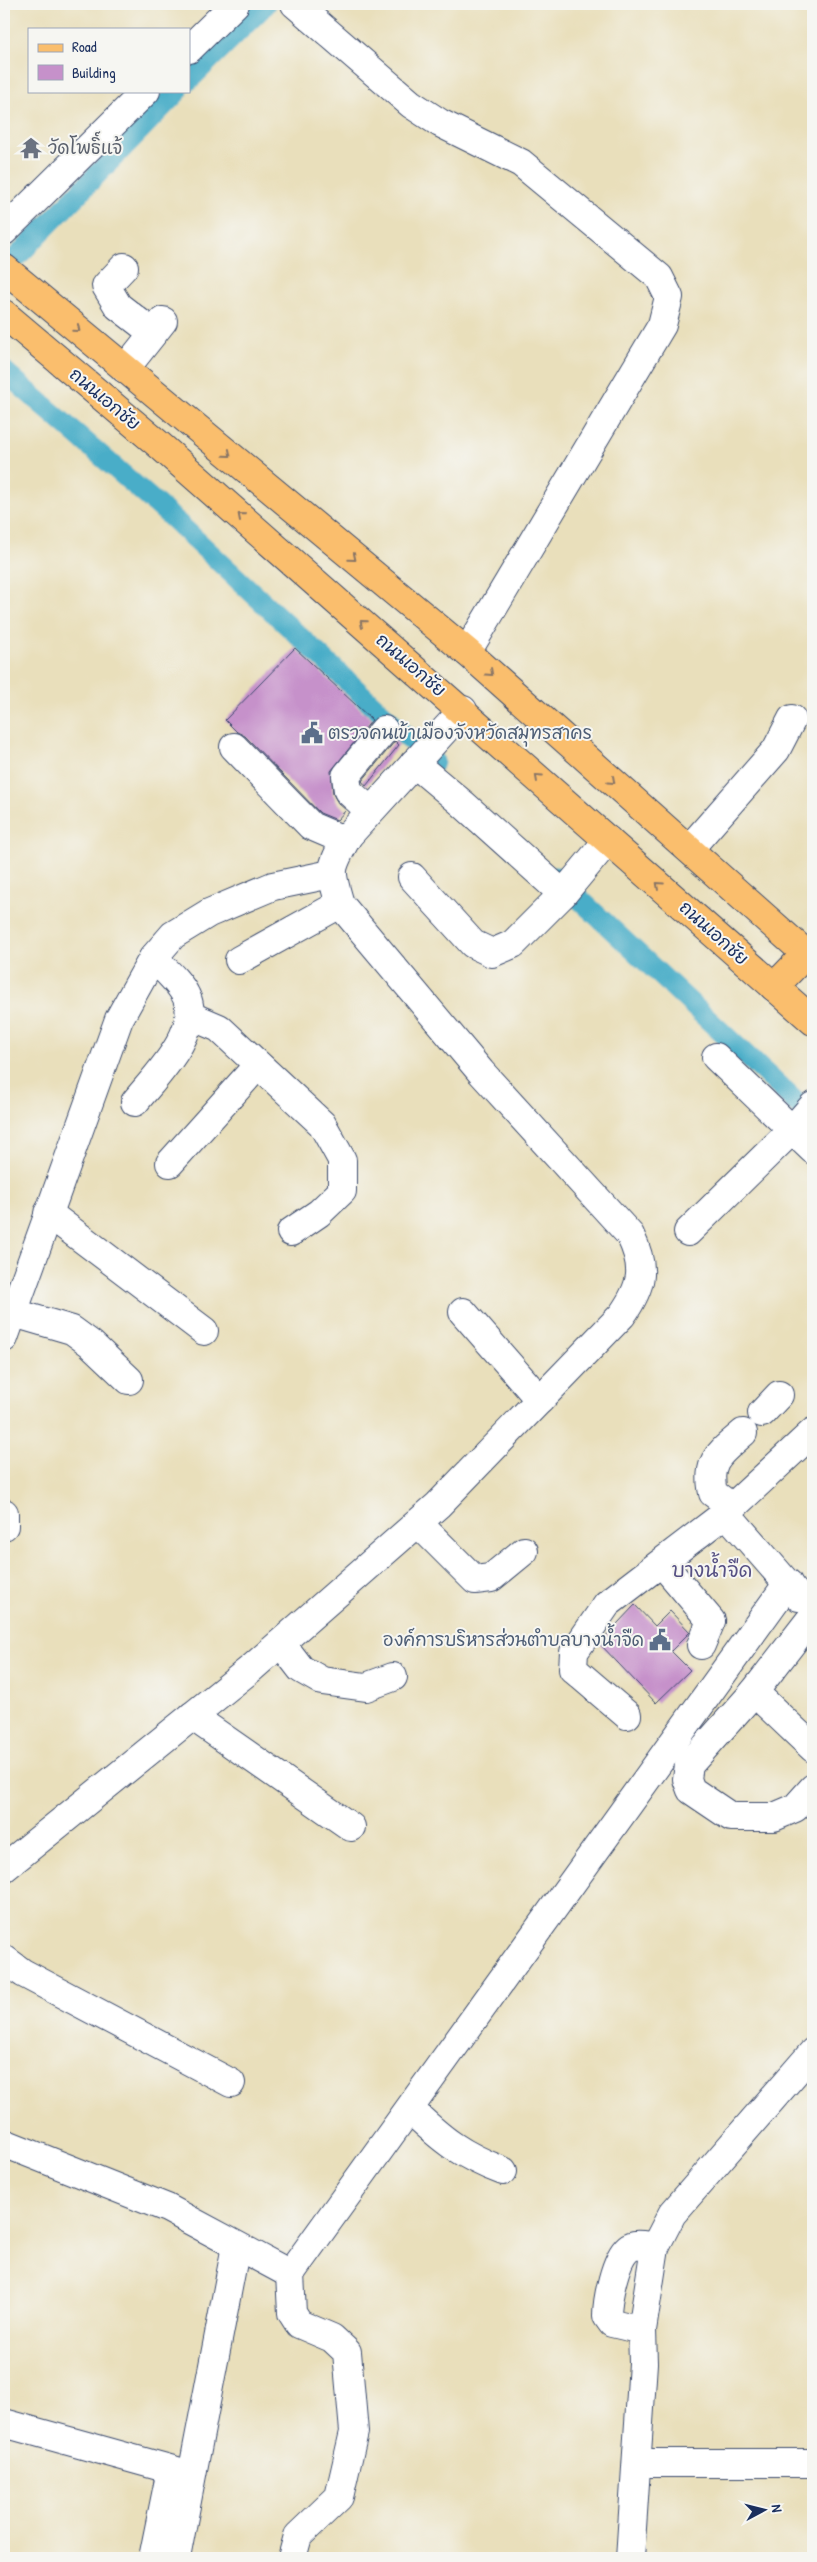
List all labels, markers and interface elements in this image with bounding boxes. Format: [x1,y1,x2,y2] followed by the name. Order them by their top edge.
[28,28,190,92] legend
[72,36,97,57] text: Road
[72,62,116,83] text: Building
[48,131,122,160] place label: วัดโพธิ์แจ้
[18,135,44,161] temple icon: วัดโพธิ์แจ้
[71,323,80,331] one-way arrow
[65,362,146,436] street label: ถนนเอกชัย
[222,448,231,457] one-way arrow
[237,513,246,522] one-way arrow
[347,552,356,561] one-way arrow
[360,620,369,629] one-way arrow
[371,627,452,702] street label: ถนนเอกชัย
[485,668,494,677] one-way arrow
[299,720,325,746] public building icon: ตรวจคนเข้าเมืองจังหวัดสมุทรสาคร
[328,720,592,747] place label: ตรวจคนเข้าเมืองจังหวัดสมุทรสาคร
[534,774,543,783] one-way arrow
[606,775,615,784] one-way arrow
[656,881,665,890] one-way arrow
[674,895,754,971] street label: ถนนเอกชัย
[672,1551,752,1583] district label: บางน้ำจืด
[383,1623,644,1652] place label: องค์การบริหารส่วนตำบลบางน้ำจืด
[647,1627,673,1653] public building icon: องค์การบริหารส่วนตำบลบางน้ำจืด
[740,2484,790,2534] north arrow
[768,2503,787,2514] text: N

